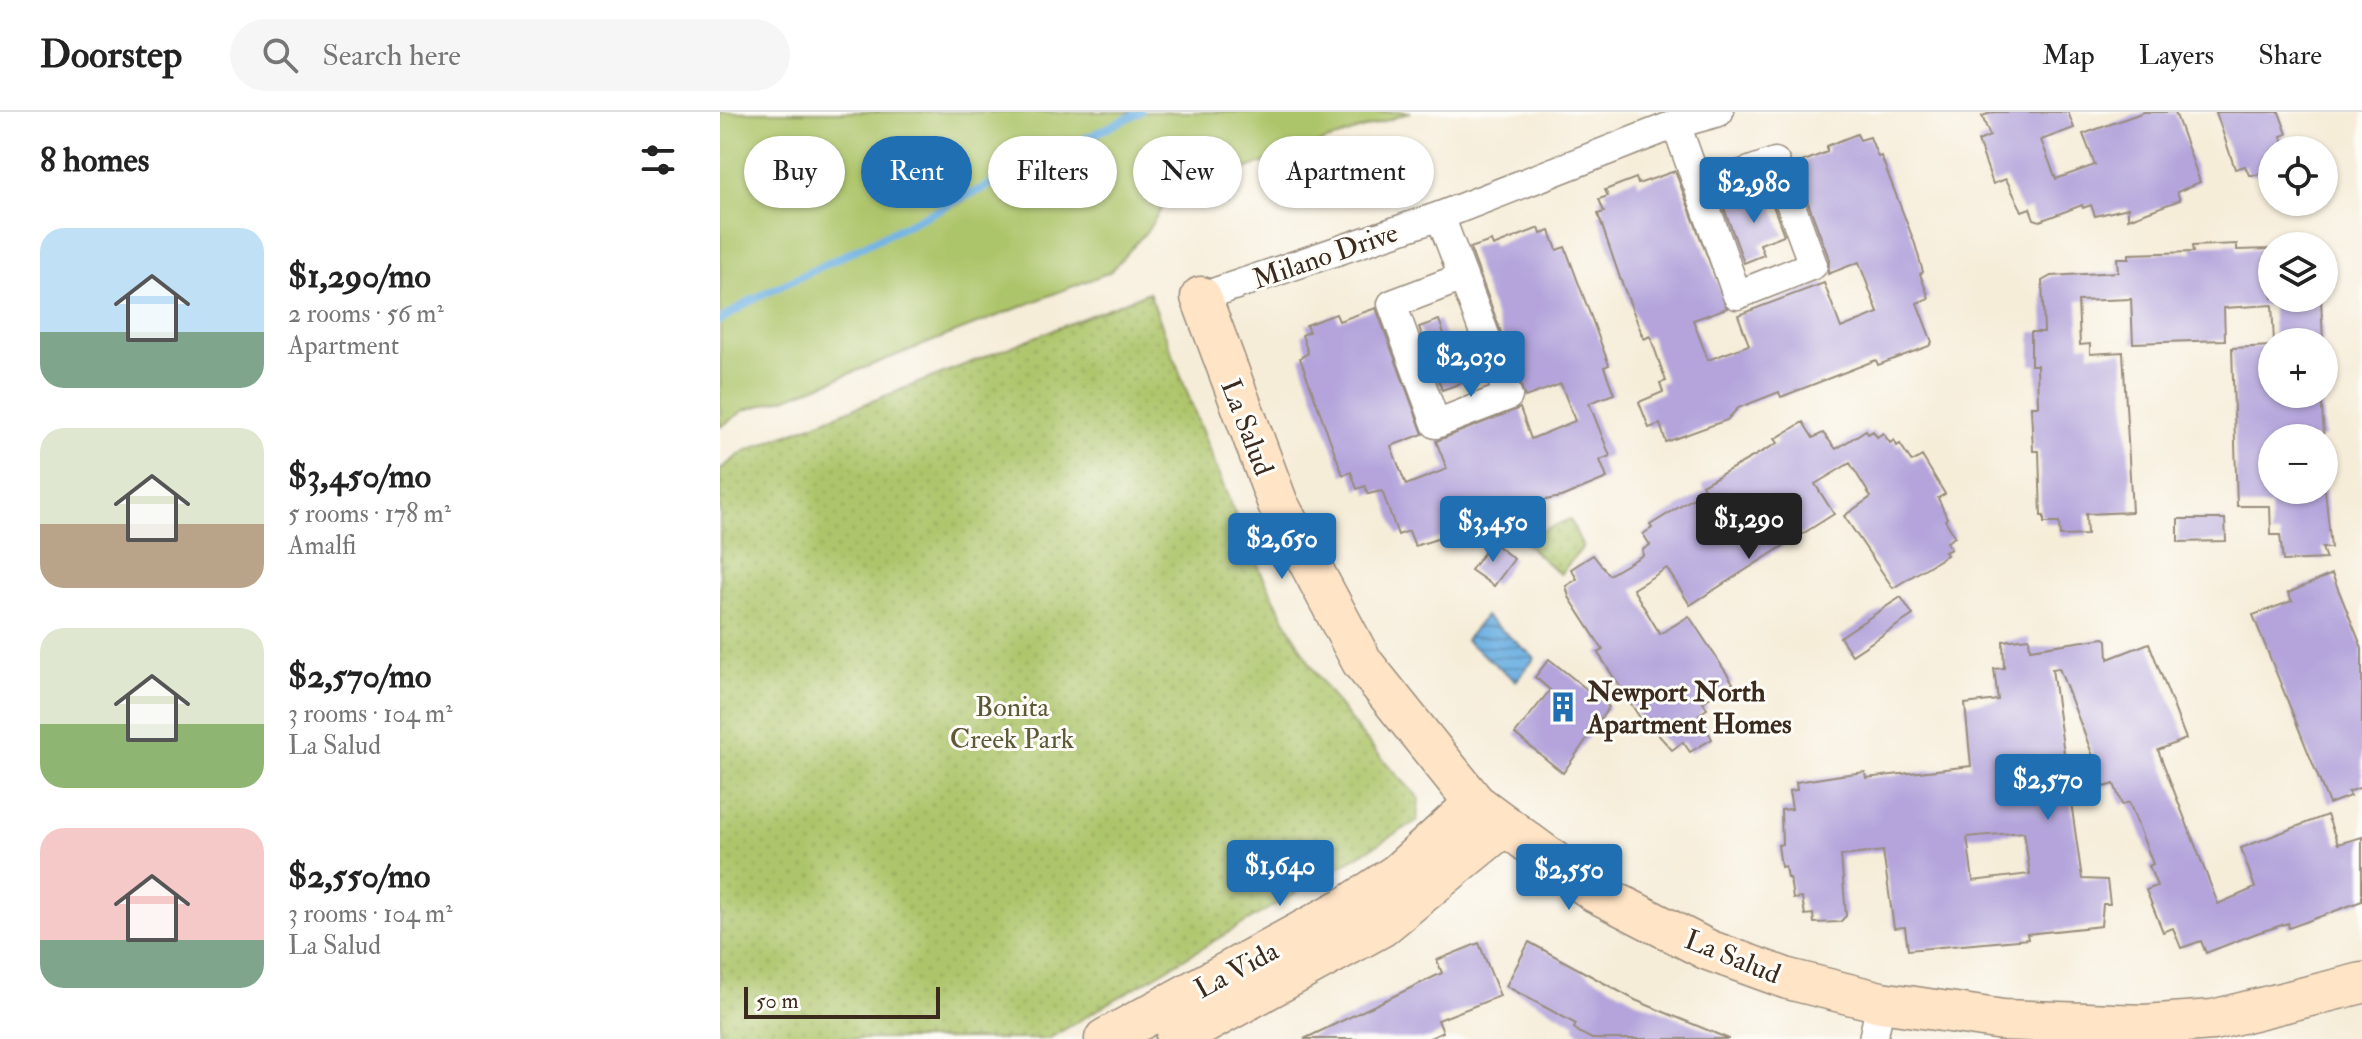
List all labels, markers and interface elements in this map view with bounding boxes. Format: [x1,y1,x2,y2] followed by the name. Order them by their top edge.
[230,19,790,91] search box
[40,31,182,79] text: Doorstep
[258,33,302,77] icon: search
[322,37,461,74] text: Search here
[2042,38,2095,73] text: Map
[2139,38,2214,73] text: Layers
[2258,38,2322,73] text: Share
[744,136,845,208] chip: Buy
[861,136,972,208] chip: Rent
[988,136,1117,208] chip: Filters
[1133,136,1242,208] chip: New
[1258,136,1434,208] chip: Apartment
[2258,136,2338,504] map controls
[2258,136,2338,216] button: locate
[636,138,680,182] icon: filters
[40,139,149,182] text: 8 homes
[1689,157,1819,225] pin: $2,980
[1718,167,1790,199] text: $2,980
[1248,215,1403,298] street label: Milano Drive
[2258,232,2338,312] button: layers
[288,255,431,298] text: $1,290/mo
[104,260,200,356] icon: home
[288,298,444,330] text: 2 rooms · 56 m²
[2258,328,2338,408] button: +
[288,330,399,362] text: Apartment
[1406,331,1536,399] pin: $2,030
[1436,341,1506,373] text: $2,030
[1212,375,1281,481] street label: La Salud
[2258,424,2338,504] button: −
[288,455,431,498] text: $3,450/mo
[104,460,200,556] icon: home
[1684,493,1814,561] pin: $1,290
[1428,496,1558,564] pin: $3,450
[288,498,451,530] text: 5 rooms · 178 m²
[1714,503,1784,535] text: $1,290
[1458,506,1528,538] text: $3,450
[1217,513,1347,581] pin: $2,650
[1246,523,1318,555] text: $2,650
[288,530,356,562] text: Amalfi
[288,655,431,698] text: $2,570/mo
[104,660,200,756] icon: home
[1586,675,1792,742] place label: Newport North Apartment Homes
[950,690,1075,757] park label: Bonita Creek Park
[1546,690,1580,724] building icon: Newport North Apartment Homes
[288,698,453,730] text: 3 rooms · 104 m²
[288,730,381,762] text: La Salud
[1983,754,2113,822] pin: $2,570
[2013,764,2083,796] text: $2,570
[1215,840,1345,908] pin: $1,640
[1504,844,1634,912] pin: $2,550
[1245,850,1315,882] text: $1,640
[1534,854,1604,886] text: $2,550
[288,855,430,898] text: $2,550/mo
[104,860,200,956] icon: home
[288,898,453,930] text: 3 rooms · 104 m²
[1679,922,1786,992] street label: La Salud
[288,930,381,962] text: La Salud
[1189,934,1285,1007] street label: La Vida
[744,983,940,1019] scale bar
[756,987,798,1015] text: 50 m

